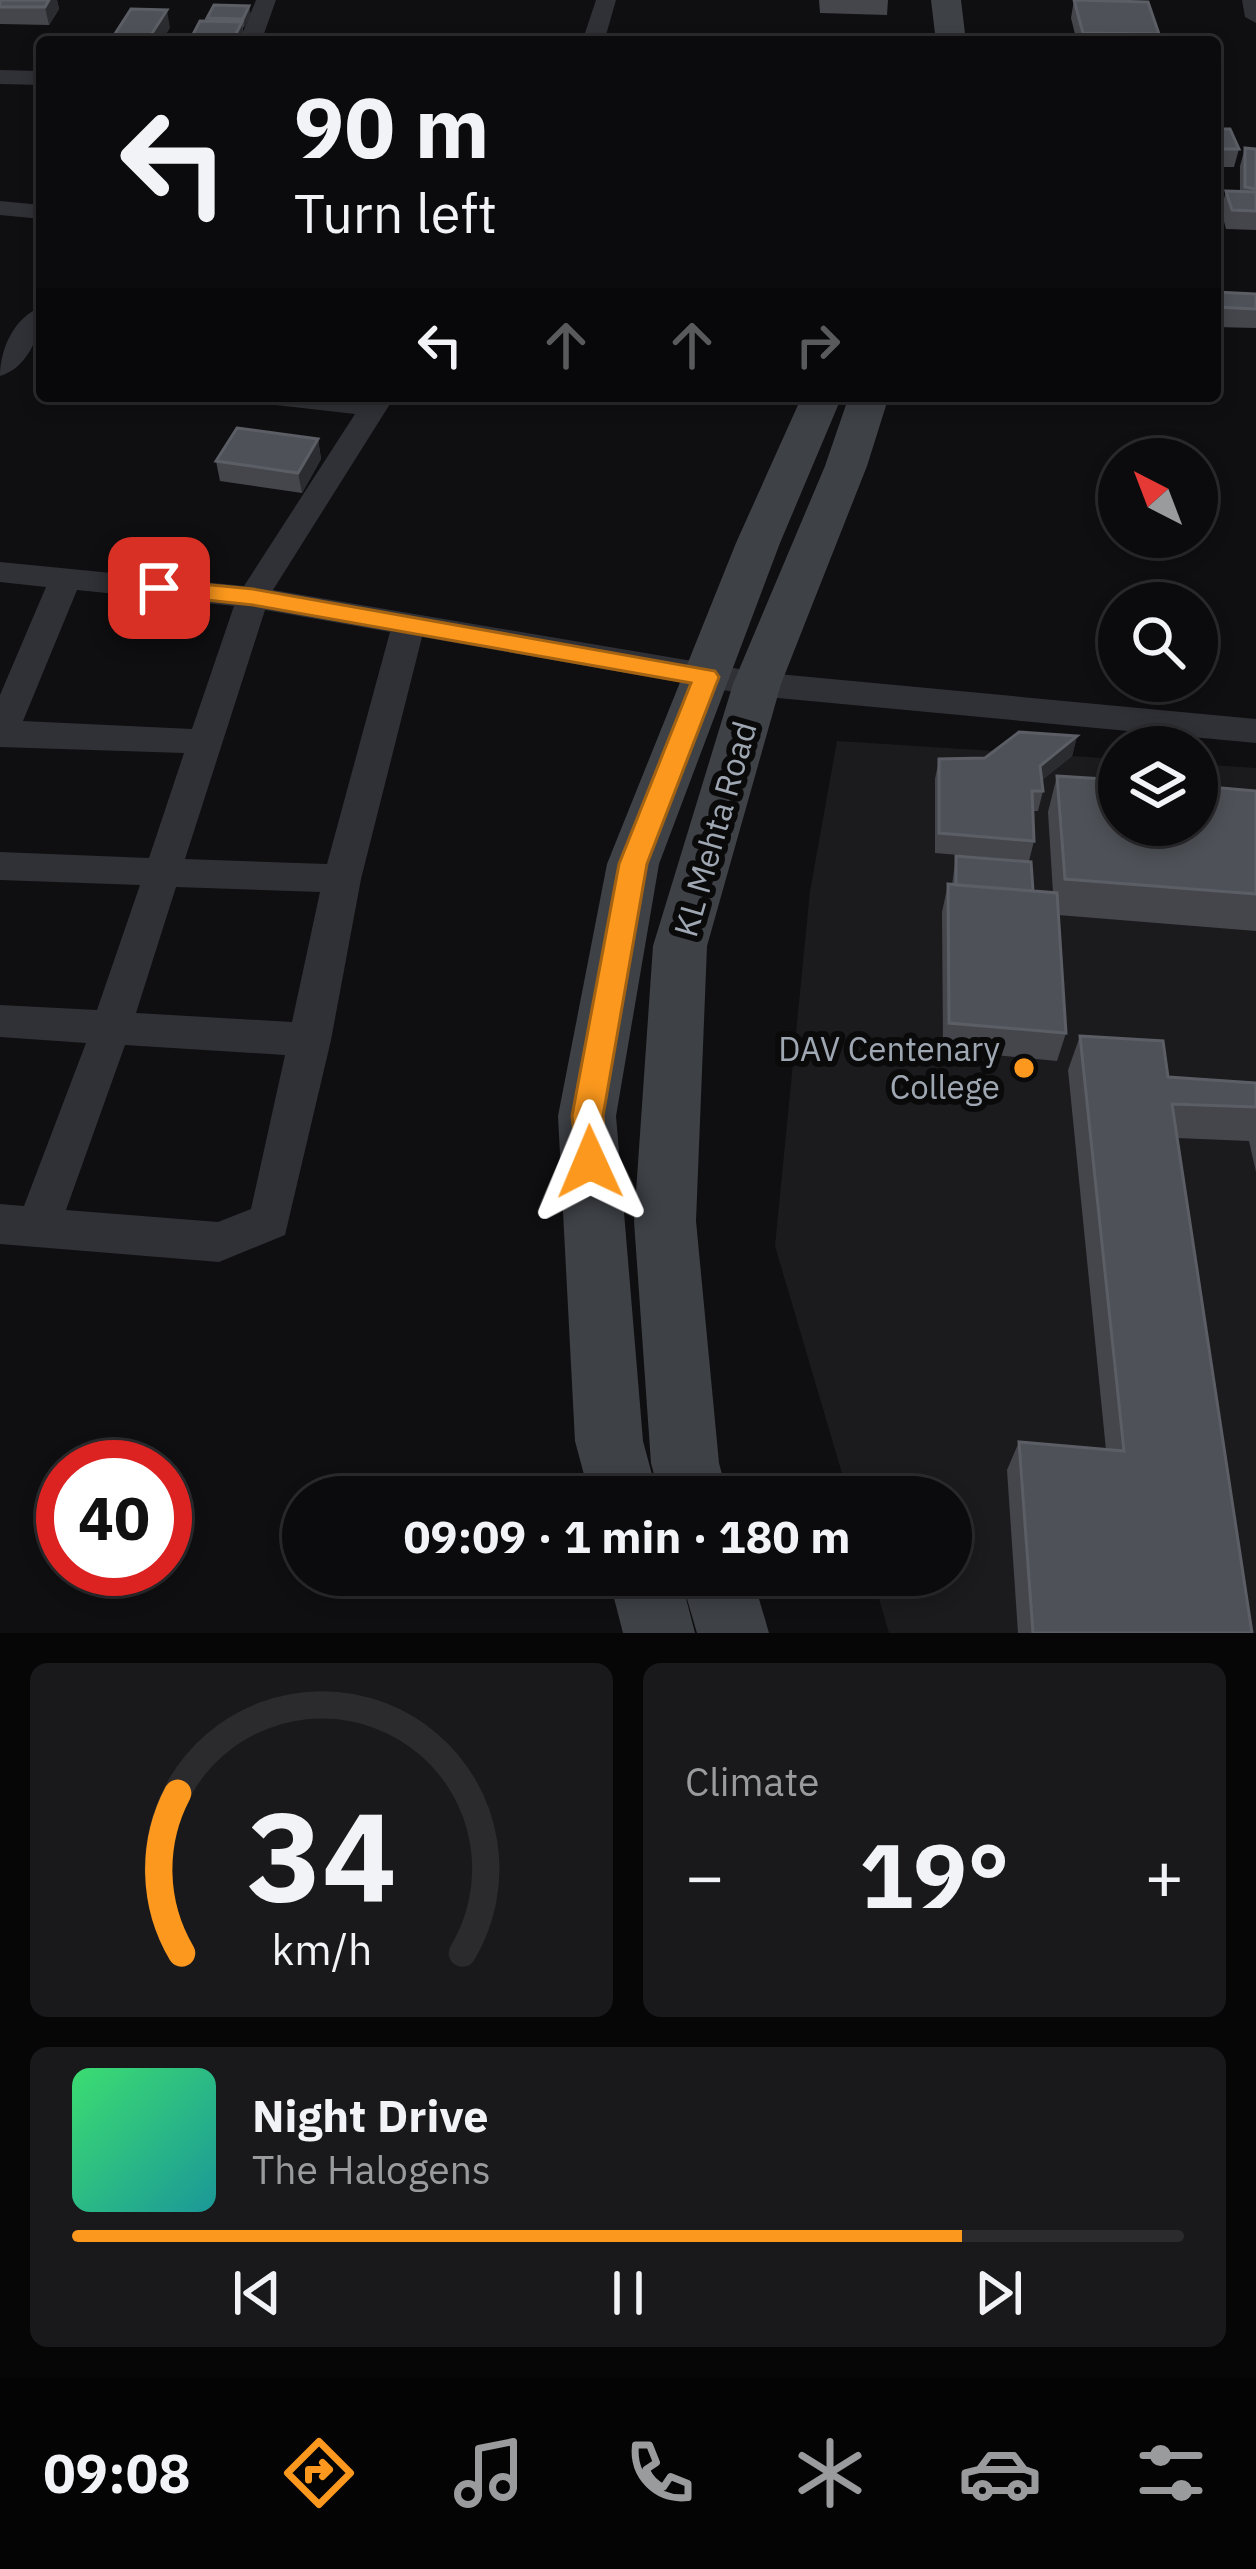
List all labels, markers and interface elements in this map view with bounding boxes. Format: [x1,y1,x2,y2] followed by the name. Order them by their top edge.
[294,72,490,181] text: 90 m
[96,84,252,240] icon: left
[294,178,497,248] text: Turn left
[407,312,473,378] icon: left
[533,312,599,378] icon: ahead
[659,312,725,378] icon: ahead
[785,312,851,378] icon: right
[1098,438,1218,558] north arrow
[1098,438,1218,846] map controls
[108,537,210,639] pin
[126,555,192,621] icon: arrive
[1098,582,1218,702] button: search
[663,716,766,941] street label: KL Mehta Road
[1098,726,1218,846] button: layers
[778,1027,1000,1108] place label: DAV Centenary College
[1011,1055,1037,1081] marker: DAV Centenary College
[527,1099,653,1225] position arrow
[36,1440,192,1596] speed limit sign: 40
[404,1507,850,1565] text: 09:09 · 1 min · 180 m
[685,1756,819,1807] text: Climate
[247,1774,396,1936] text: 34
[859,1816,1010,1933] text: 19°
[685,1832,725,1918] text: −
[1144,1832,1184,1918] text: +
[271,1921,372,1977] text: km/h
[252,2086,489,2144] text: Night Drive
[252,2144,491,2195] text: The Halogens
[224,2260,290,2326] icon: previous
[595,2260,661,2326] icon: pause
[966,2260,1032,2326] icon: next
[277,2431,361,2515] icon: directions
[447,2431,531,2515] icon: music
[618,2431,702,2515] icon: phone
[788,2431,872,2515] icon: climate
[958,2431,1042,2515] icon: car
[1129,2431,1213,2515] icon: filters
[43,2438,191,2508] text: 09:08

